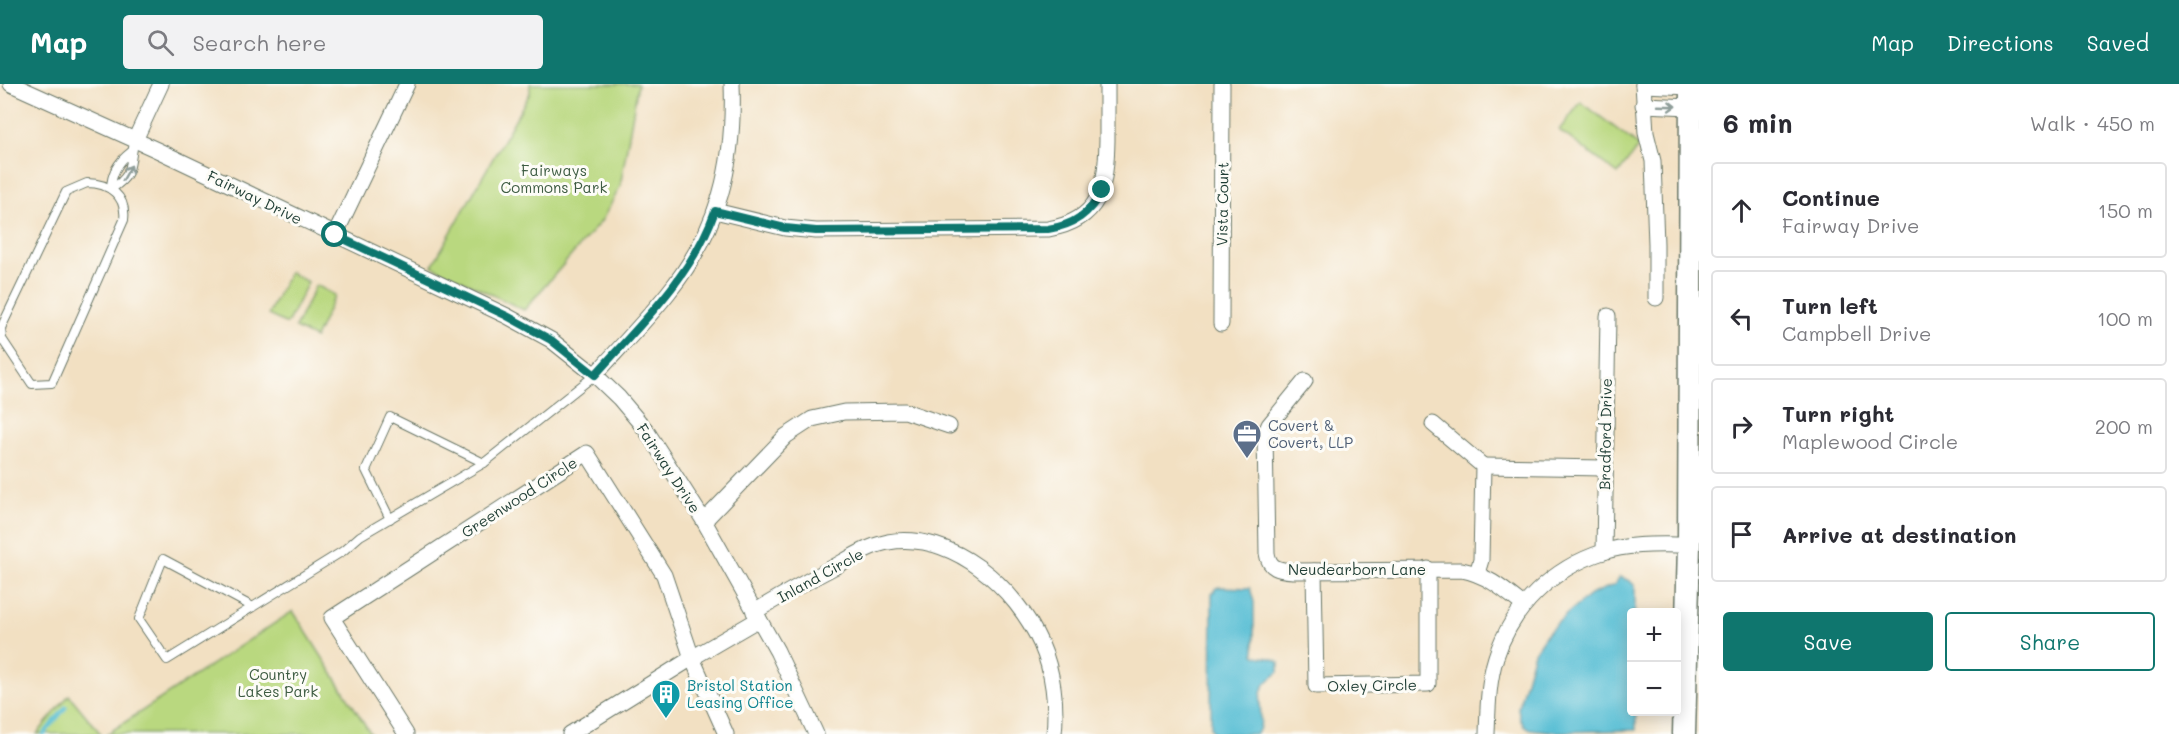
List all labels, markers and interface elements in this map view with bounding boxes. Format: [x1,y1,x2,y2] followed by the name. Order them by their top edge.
[123,15,543,69] search box
[30,24,87,60] text: Map
[144,26,177,59] icon: search
[192,28,326,57] text: Search here
[1871,29,1914,56] text: Map
[1947,29,2054,56] text: Directions
[2087,29,2149,56] text: Saved
[1657,100,1677,111] one-way arrow
[1723,106,1792,140] text: 6 min
[2030,110,2155,136] text: Walk · 450 m
[501,160,607,197] park label: Fairways Commons Park
[1211,162,1233,246] street label: Vista Court
[121,165,133,182] one-way arrow
[204,165,306,229] street label: Fairway Drive
[1088,176,1114,202] route end
[1782,183,1880,212] text: Continue
[1725,194,1758,227] icon: ahead
[2098,197,2153,223] text: 150 m
[1782,212,1919,238] text: Fairway Drive
[321,221,347,247] route start
[1782,291,1878,320] text: Turn left
[1725,302,1758,335] icon: left
[2097,305,2153,331] text: 100 m
[1782,320,1931,346] text: Campbell Drive
[1594,378,1616,490] street label: Bradford Drive
[1782,399,1894,428] text: Turn right
[1725,410,1758,443] icon: right
[2095,413,2153,439] text: 200 m
[1268,415,1353,452] place label: Covert & Covert, LLP
[1231,418,1263,460] office icon: Covert & Covert, LLP
[633,419,705,517] street label: Fairway Drive
[1782,428,1958,454] text: Maplewood Circle
[457,452,581,542] street label: Greenwood Circle
[1725,518,1758,551] icon: arrive
[1782,520,2017,549] text: Arrive at destination
[773,543,867,607] street label: Inland Circle
[1288,559,1426,579] street label: Neudearborn Lane
[1627,608,1681,716] map controls
[1627,608,1681,662] button: +
[1723,612,1933,671] button: Save
[1945,612,2155,671] button: Share
[1627,662,1681,716] button: −
[238,664,318,701] park label: Country Lakes Park
[1327,674,1417,696] street label: Oxley Circle
[687,675,793,712] place label: Bristol Station Leasing Office
[650,678,682,720] building icon: Bristol Station Leasing Office

